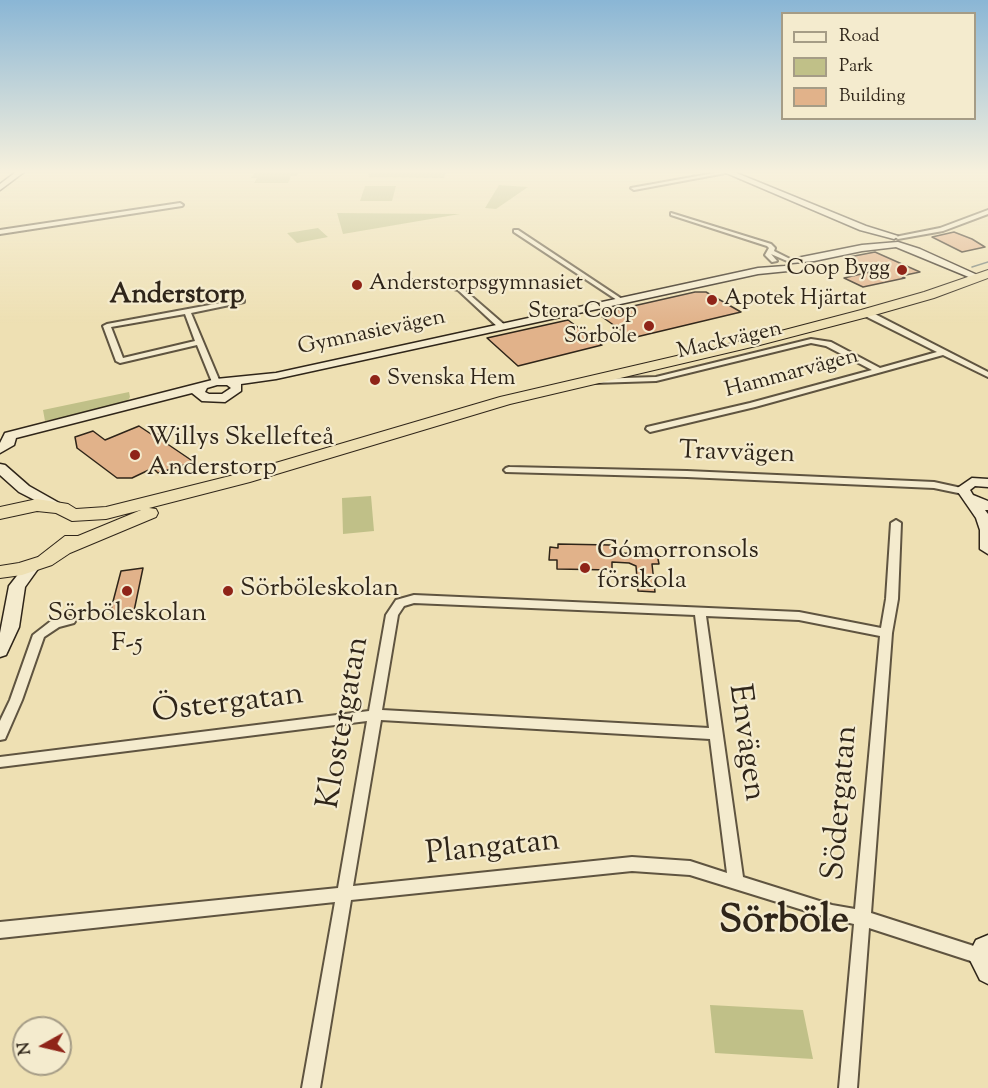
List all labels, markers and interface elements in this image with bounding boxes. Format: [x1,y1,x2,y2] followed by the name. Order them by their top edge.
[781,12,976,120] legend
[839,24,879,50] text: Road
[839,54,873,80] text: Park
[839,84,905,110] text: Building
[786,257,890,283] place label: Coop Bygg
[895,263,909,277] marker: Coop Bygg
[369,272,583,298] place label: Anderstorpsgymnasiet
[350,278,364,292] marker: Anderstorpsgymnasiet
[109,281,245,313] district label: Anderstorp
[724,287,867,313] place label: Apotek Hjärtat
[705,293,719,307] marker: Apotek Hjärtat
[528,300,637,352] place label: Stora Coop Sörböle
[296,305,448,363] street label: Gymnasievägen
[675,317,785,367] street label: Mackvägen
[642,319,656,333] marker: Stora Coop Sörböle
[722,344,862,406] street label: Hammarvägen
[387,367,516,393] place label: Svenska Hem
[368,373,382,387] marker: Svenska Hem
[147,424,334,485] place label: Willys Skellefteå Anderstorp
[678,437,796,473] street label: Travvägen
[128,448,142,462] marker: Willys Skellefteå Anderstorp
[597,537,759,598] place label: Gómorronsols förskola
[578,561,592,575] marker: Gómorronsols förskola
[240,575,399,607] place label: Sörböleskolan
[120,584,134,598] marker: Sörböleskolan F-5
[221,584,235,598] marker: Sörböleskolan
[47,600,207,662] place label: Sörböleskolan F-5
[312,634,380,812] street label: Klostergatan
[150,678,306,734] street label: Östergatan
[717,682,771,804] street label: Envägen
[817,724,869,882] street label: Södergatan
[424,824,562,876] street label: Plangatan
[719,901,849,947] district label: Sörböle
[12,1016,72,1076] north arrow
[13,1040,38,1056] text: N

